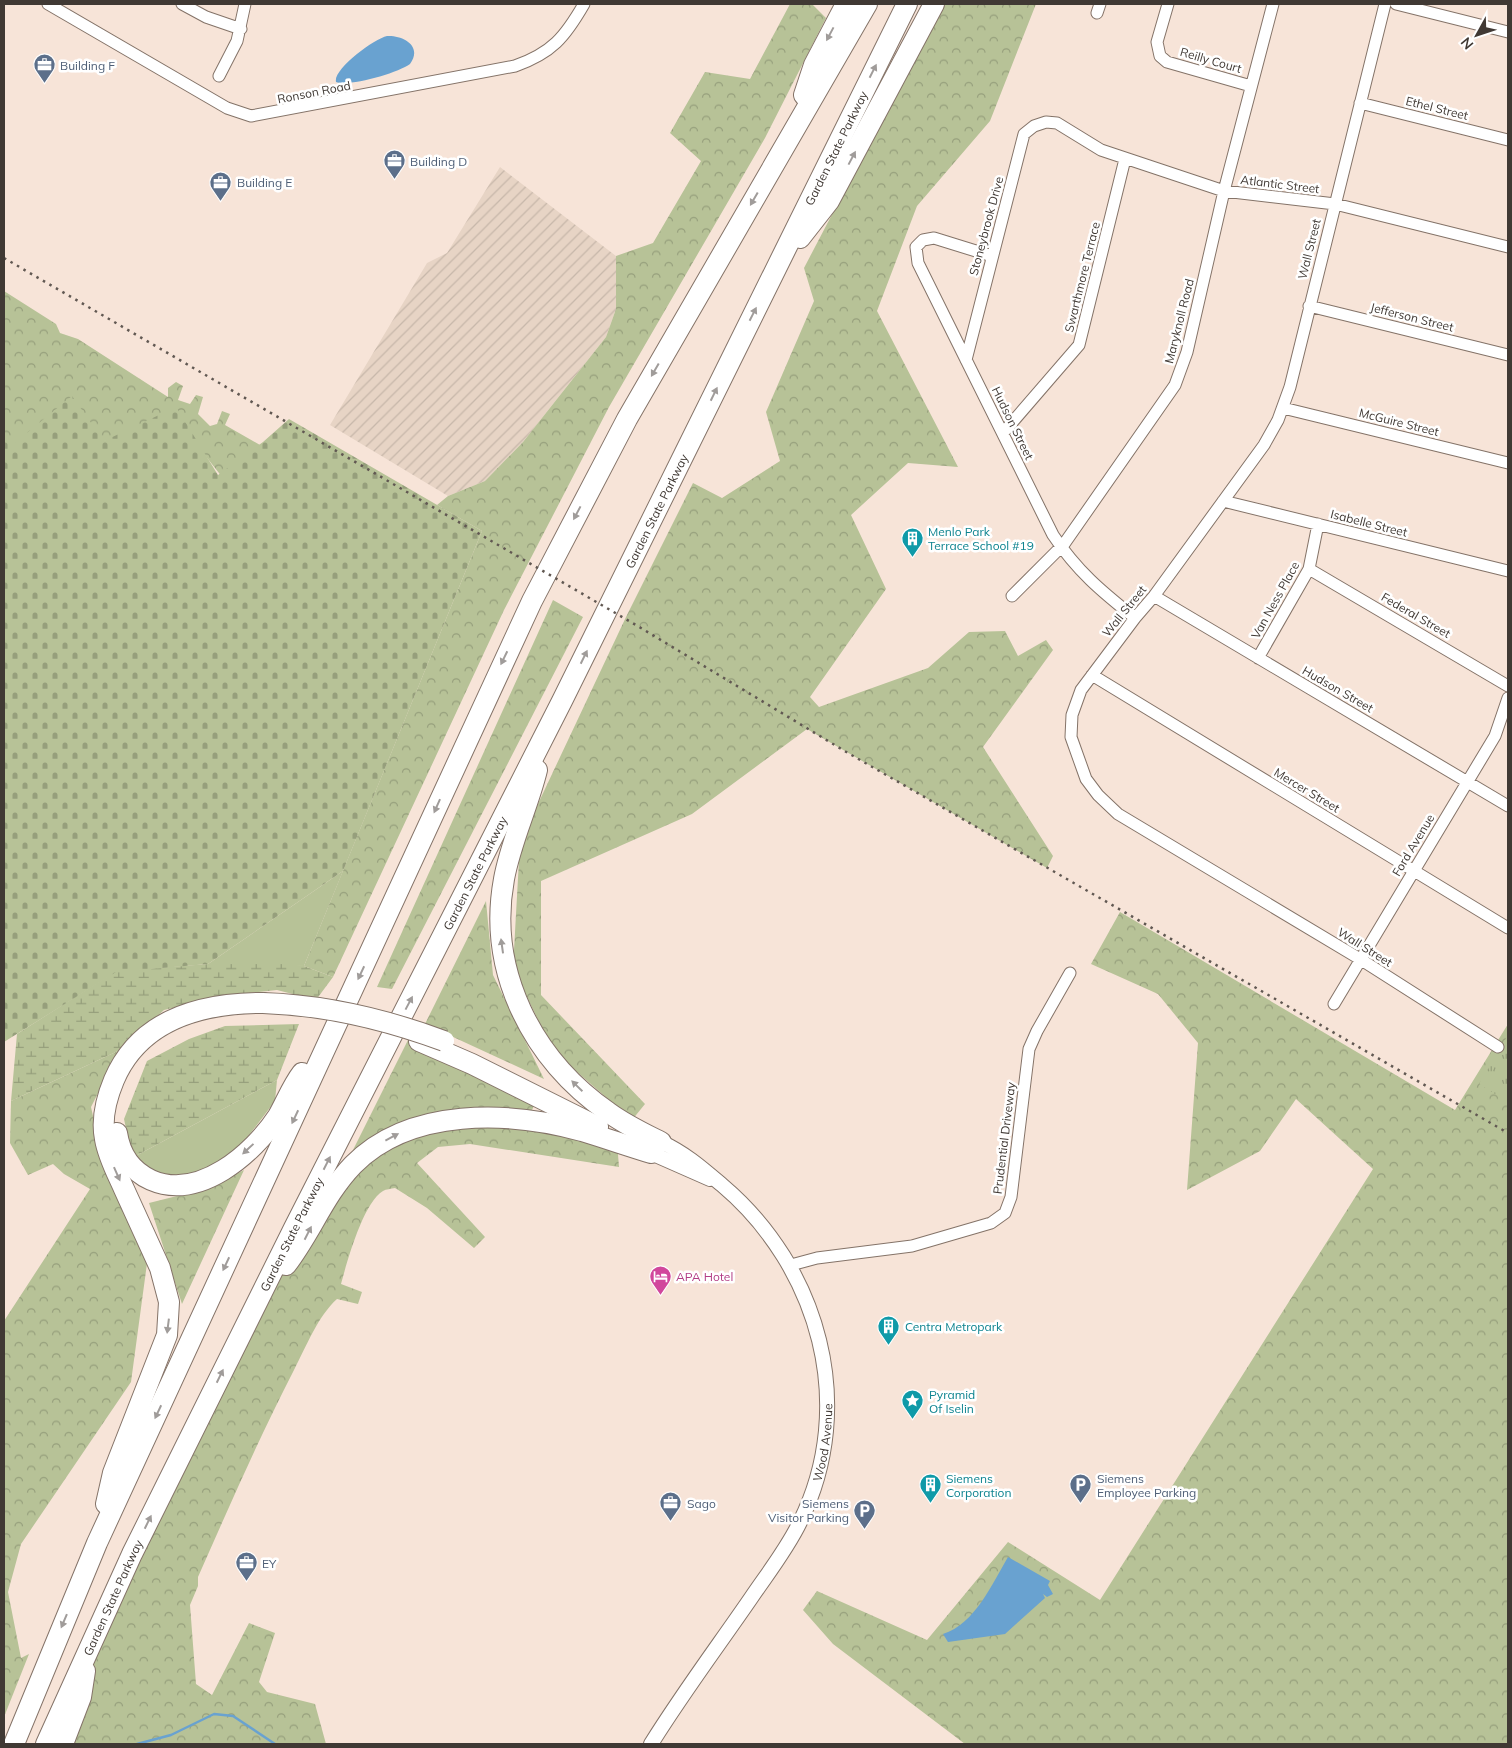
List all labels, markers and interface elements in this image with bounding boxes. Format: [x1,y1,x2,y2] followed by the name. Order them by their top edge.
[1452,10,1502,60] north arrow
[826,27,834,42] one-way arrow
[1457,34,1477,53] text: N
[1179,44,1243,76] street label: Reilly Court
[32,53,56,84] office icon: Building F
[60,58,115,73] place label: Building F
[869,64,877,79] one-way arrow
[276,78,352,106] street label: Ronson Road
[801,88,871,208] street label: Garden State Parkway
[1404,93,1470,123] street label: Ethel Street
[382,149,406,180] office icon: Building D
[848,151,856,165] one-way arrow
[410,154,467,169] place label: Building D
[209,170,233,201] office icon: Building E
[1240,172,1320,196] street label: Atlantic Street
[237,175,292,190] place label: Building E
[966,175,1006,277] street label: Stoneybrook Drive
[749,192,758,205] one-way arrow
[1294,217,1324,281] street label: Wall Street
[1061,220,1103,334] street label: Swarthmore Terrace
[1161,277,1197,365] street label: Maryknoll Road
[1369,299,1455,335] street label: Jefferson Street
[749,307,757,321] one-way arrow
[650,364,659,377] one-way arrow
[989,384,1037,462] street label: Hudson Street
[710,387,718,401] one-way arrow
[1357,405,1441,439] street label: McGuire Street
[622,451,691,571] street label: Garden State Parkway
[573,506,581,520] one-way arrow
[1329,506,1409,540] street label: Isabelle Street
[928,524,1034,553] place label: Menlo Park Terrace School #19
[900,526,924,557] building icon: Menlo Park Terrace School #19
[1248,559,1302,641] street label: Van Ness Place
[1099,582,1149,640] street label: Wall Street
[1379,589,1453,641] street label: Federal Street
[580,650,588,664] one-way arrow
[500,651,508,665] one-way arrow
[1300,663,1376,715] street label: Hudson Street
[1271,764,1343,816] street label: Mercer Street
[433,799,441,813] one-way arrow
[1389,811,1437,879] street label: Ford Avenue
[439,813,510,932] street label: Garden State Parkway
[1335,924,1395,970] street label: Wall Street
[498,938,506,954] one-way arrow
[357,966,365,980] one-way arrow
[405,996,413,1010] one-way arrow
[572,1080,584,1092] one-way arrow
[990,1081,1018,1195] street label: Prudential Driveway
[290,1110,298,1124] one-way arrow
[385,1132,399,1141] one-way arrow
[243,1143,255,1155] one-way arrow
[323,1156,331,1170] one-way arrow
[114,1167,122,1181] one-way arrow
[256,1174,326,1294] street label: Garden State Parkway
[303,1226,312,1241] one-way arrow
[222,1257,230,1271] one-way arrow
[648,1264,672,1295] hotel icon: APA Hotel
[676,1269,733,1284] place label: APA Hotel
[877,1314,901,1345] building icon: Centra Metropark
[164,1318,172,1334] one-way arrow
[905,1319,1003,1334] place label: Centra Metropark
[216,1369,224,1383] one-way arrow
[929,1387,975,1416] place label: Pyramid Of Iselin
[901,1389,925,1420] place icon: Pyramid Of Iselin
[809,1403,835,1483] street label: Wood Avenue
[153,1404,162,1419] one-way arrow
[946,1471,1012,1500] place label: Siemens Corporation
[1097,1471,1196,1500] place label: Siemens Employee Parking
[918,1473,942,1504] building icon: Siemens Corporation
[1069,1473,1093,1504] parking icon: Siemens Employee Parking
[659,1491,683,1522] office icon: Sago
[687,1496,716,1511] place label: Sago
[768,1496,849,1525] place label: Siemens Visitor Parking
[853,1498,877,1529] parking icon: Siemens Visitor Parking
[144,1515,152,1529] one-way arrow
[80,1536,146,1658] street label: Garden State Parkway
[234,1551,258,1582] office icon: EY
[262,1556,277,1571] place label: EY
[59,1614,67,1628] one-way arrow

